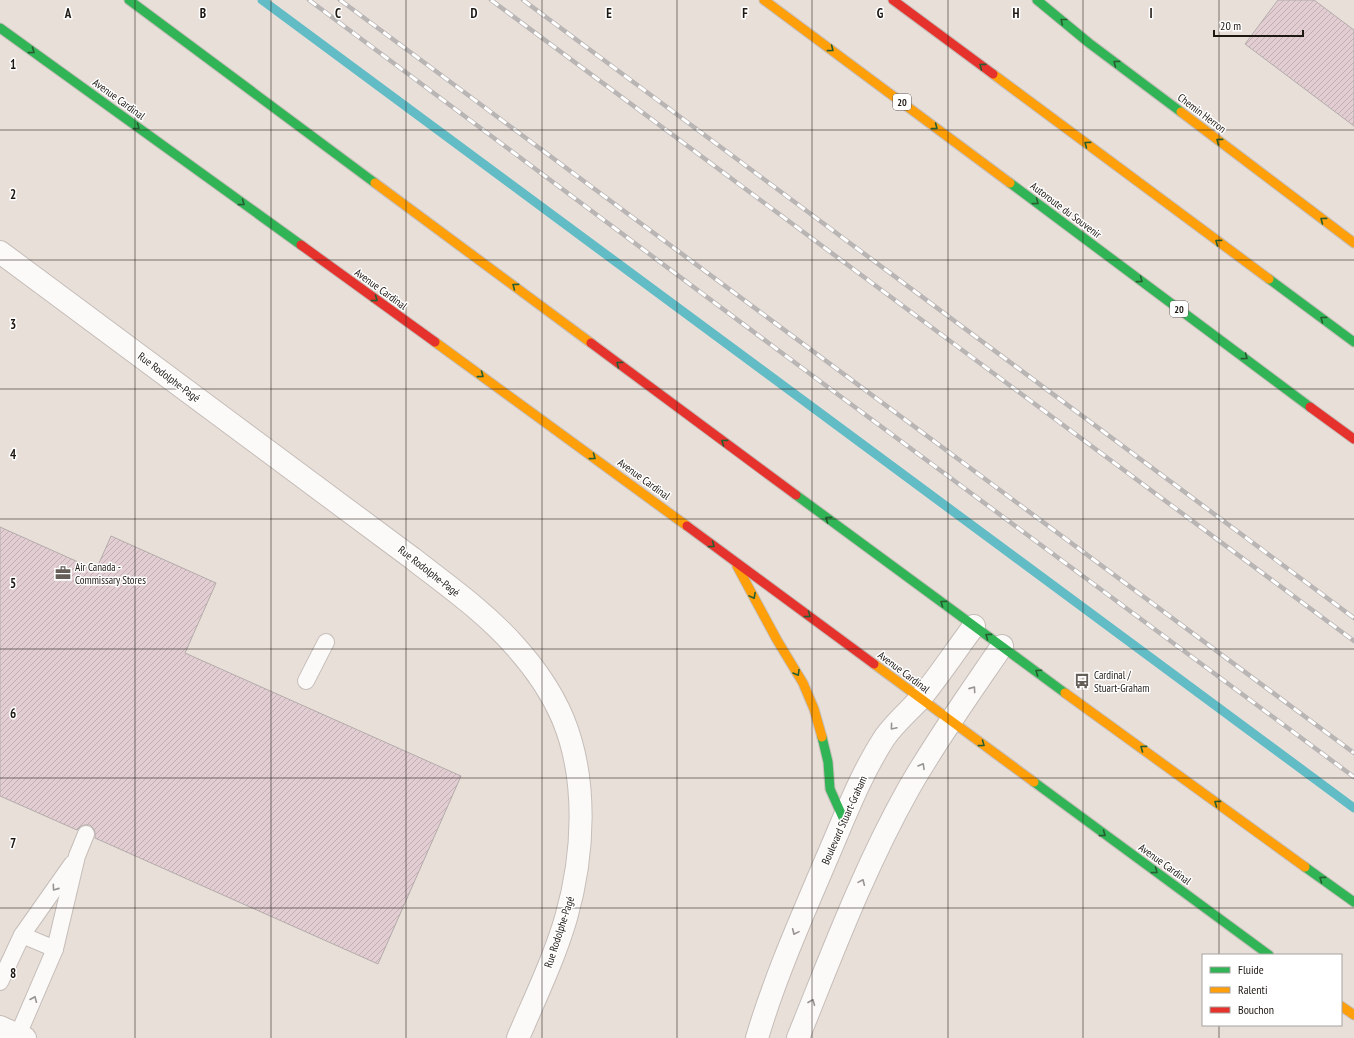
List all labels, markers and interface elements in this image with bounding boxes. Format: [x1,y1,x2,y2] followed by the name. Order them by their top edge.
[64,5,72,22] text: A
[200,5,206,22] text: B
[335,5,341,22] text: C
[471,5,478,22] text: D
[606,5,612,22] text: E
[742,5,748,22] text: F
[877,5,884,22] text: G
[1013,5,1020,22] text: H
[1149,5,1153,22] text: I
[1214,12,1303,38] scale bar
[1220,18,1241,33] text: 20 m
[1061,19,1068,26] one-way arrow
[826,44,833,51] one-way arrow
[27,46,34,53] one-way arrow
[10,56,16,73] text: 1
[1113,60,1120,67] one-way arrow
[980,64,987,71] one-way arrow
[90,75,148,123] street label: Avenue Cardinal
[1175,90,1229,136] street label: Chemin Herron
[893,94,911,110] road number: 20
[133,122,140,130] one-way arrow
[930,122,937,129] one-way arrow
[1217,139,1224,146] one-way arrow
[1084,142,1091,149] one-way arrow
[1028,179,1104,241] street label: Autoroute du Souvenir
[10,186,16,203] text: 2
[1032,197,1039,205] one-way arrow
[238,198,245,206] one-way arrow
[1320,217,1327,225] one-way arrow
[1216,239,1223,246] one-way arrow
[352,265,410,313] street label: Avenue Cardinal
[1136,275,1143,282] one-way arrow
[512,284,519,291] one-way arrow
[371,294,378,302] one-way arrow
[1170,301,1188,317] road number: 20
[10,316,16,333] text: 3
[1320,317,1327,324] one-way arrow
[135,349,203,405] street label: Rue Rodolphe-Pagé
[1240,353,1247,360] one-way arrow
[617,362,624,369] one-way arrow
[476,370,483,377] one-way arrow
[721,439,728,446] one-way arrow
[10,446,17,463] text: 4
[588,452,595,459] one-way arrow
[615,455,673,503] street label: Avenue Cardinal
[826,516,833,523] one-way arrow
[708,540,715,547] one-way arrow
[395,543,463,600] street label: Rue Rodolphe-Pagé
[75,560,146,587] place label: Air Canada - Commissary Stores
[54,564,72,582] office icon: Air Canada - Commissary Stores
[10,575,16,592] text: 5
[748,592,756,599] one-way arrow
[940,600,947,608] one-way arrow
[804,611,811,618] one-way arrow
[986,634,993,641] one-way arrow
[875,648,933,696] street label: Avenue Cardinal
[1094,668,1149,695] place label: Cardinal / Stuart-Graham
[793,669,800,676] one-way arrow
[1035,670,1042,677] one-way arrow
[1073,672,1091,690] bus stop icon: Cardinal / Stuart-Graham
[968,686,976,693] one-way arrow
[10,705,16,722] text: 6
[891,722,898,730] one-way arrow
[978,739,985,746] one-way arrow
[1140,746,1147,753] one-way arrow
[917,763,924,770] one-way arrow
[818,773,870,867] street label: Boulevard Stuart-Graham
[1214,800,1221,807] one-way arrow
[1099,829,1106,836] one-way arrow
[10,835,16,852] text: 7
[1136,840,1194,888] street label: Avenue Cardinal
[1150,866,1157,873] one-way arrow
[1320,877,1327,884] one-way arrow
[857,878,865,886] one-way arrow
[52,884,60,891] one-way arrow
[541,894,577,970] street label: Rue Rodolphe-Pagé
[792,928,800,936] one-way arrow
[1202,954,1342,1026] legend
[1238,962,1264,977] text: Fluide
[10,965,16,982] text: 8
[1238,982,1267,997] text: Ralenti
[29,996,37,1003] one-way arrow
[808,998,816,1005] one-way arrow
[1238,1002,1274,1017] text: Bouchon

